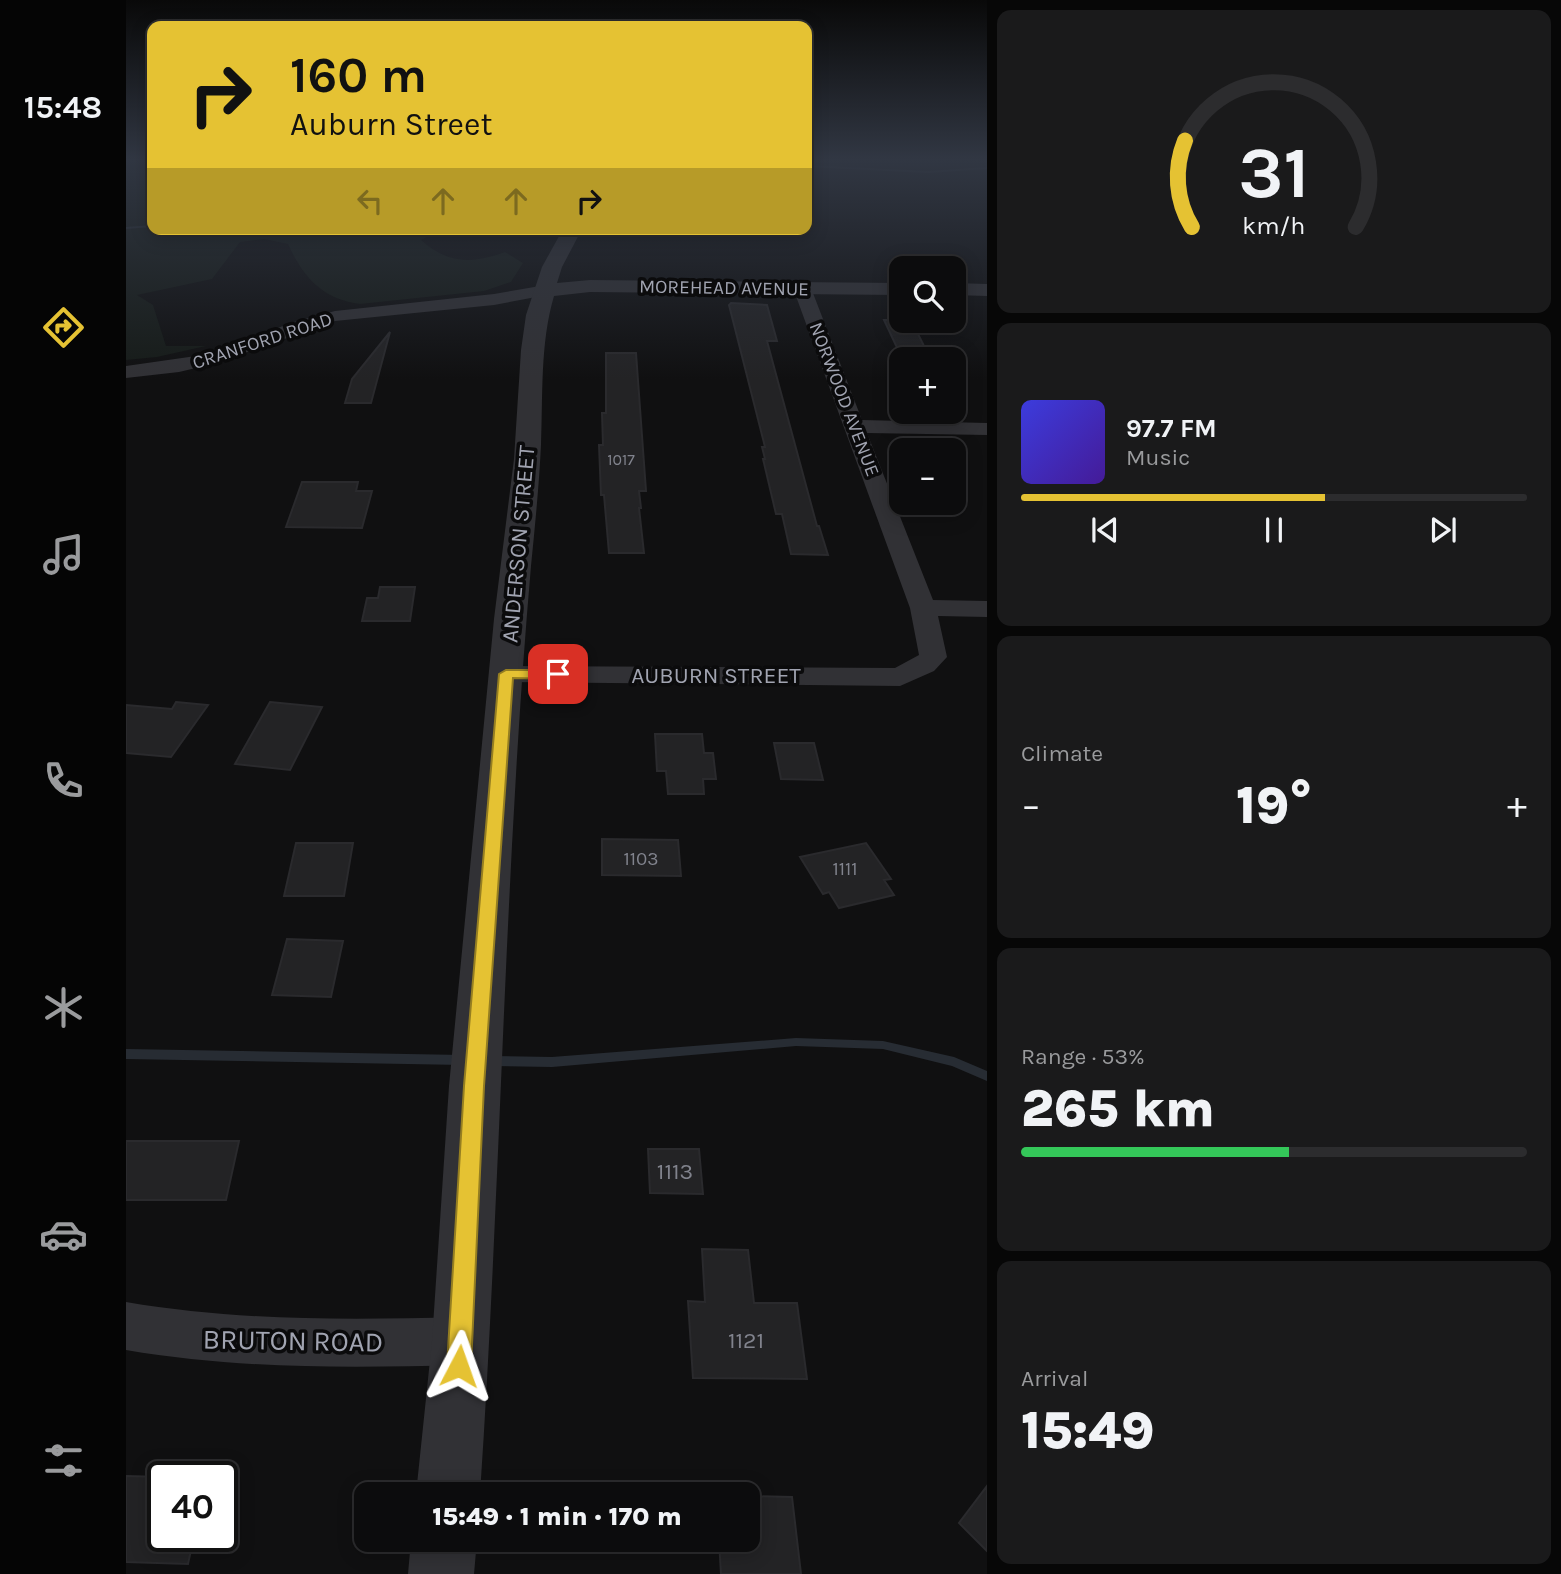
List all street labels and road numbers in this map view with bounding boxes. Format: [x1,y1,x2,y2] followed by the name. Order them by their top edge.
[639,276,809,300] street label: MOREHEAD AVENUE
[190,308,335,374] street label: CRANFORD ROAD
[805,319,884,480] street label: NORWOOD AVENUE
[496,444,541,644] street label: ANDERSON STREET
[631,662,801,689] street label: AUBURN STREET
[202,1322,384,1359] street label: BRUTON ROAD

